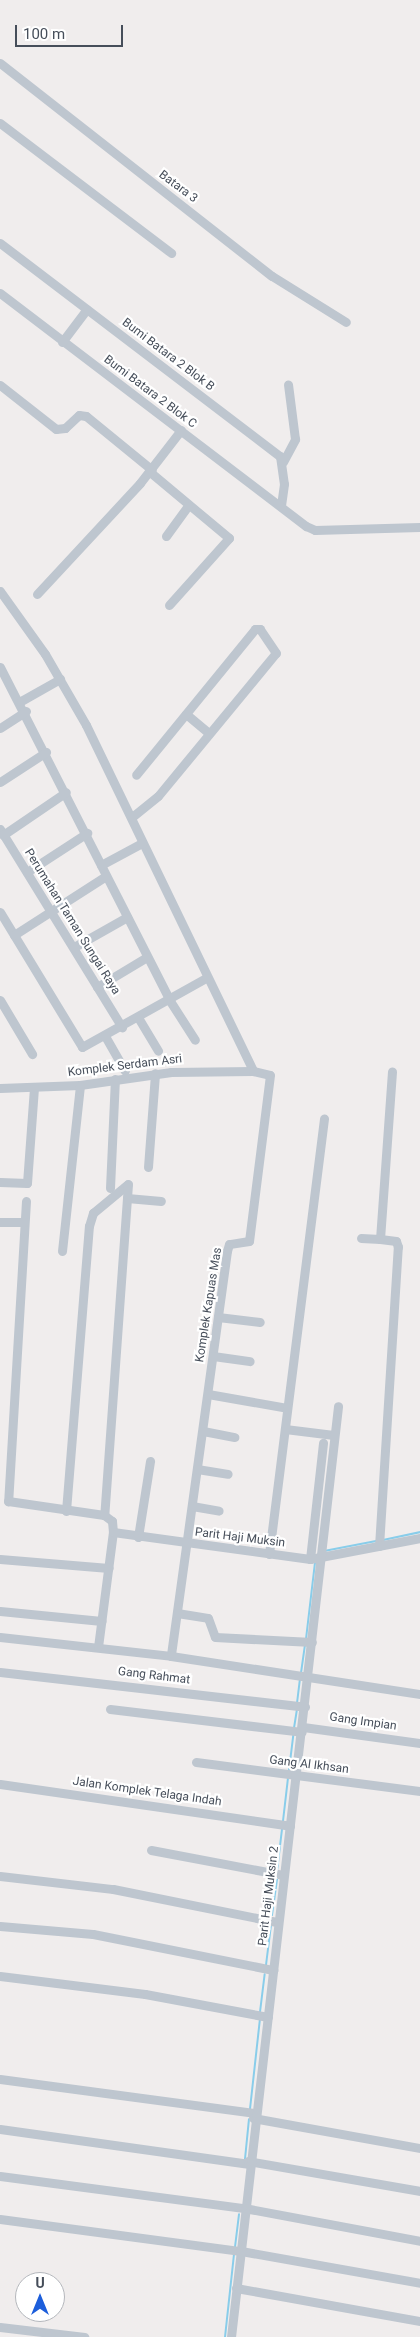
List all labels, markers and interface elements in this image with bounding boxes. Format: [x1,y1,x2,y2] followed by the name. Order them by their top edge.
[18,15,125,47] scale bar
[23,25,65,43] text: 100 m
[156,168,200,206] street label: Batara 3
[119,316,217,394] street label: Bumi Batara 2 Blok B
[101,353,199,431] street label: Bumi Batara 2 Blok C
[21,846,123,998] street label: Perumahan Taman Sungai Raya
[67,1052,183,1080] street label: Komplek Serdam Asri
[193,1247,225,1363] street label: Komplek Kapuas Mas
[194,1525,286,1551] street label: Parit Haji Muksin
[117,1664,191,1688] street label: Gang Rahmat
[329,1710,397,1734] street label: Gang Impian
[268,1753,350,1777] street label: Gang Al Ikhsan
[72,1774,222,1810] street label: Jalan Komplek Telaga Indah
[256,1845,282,1947] street label: Parit Haji Muksin 2
[15,2272,65,2322] north arrow
[35,2275,45,2291] text: U

